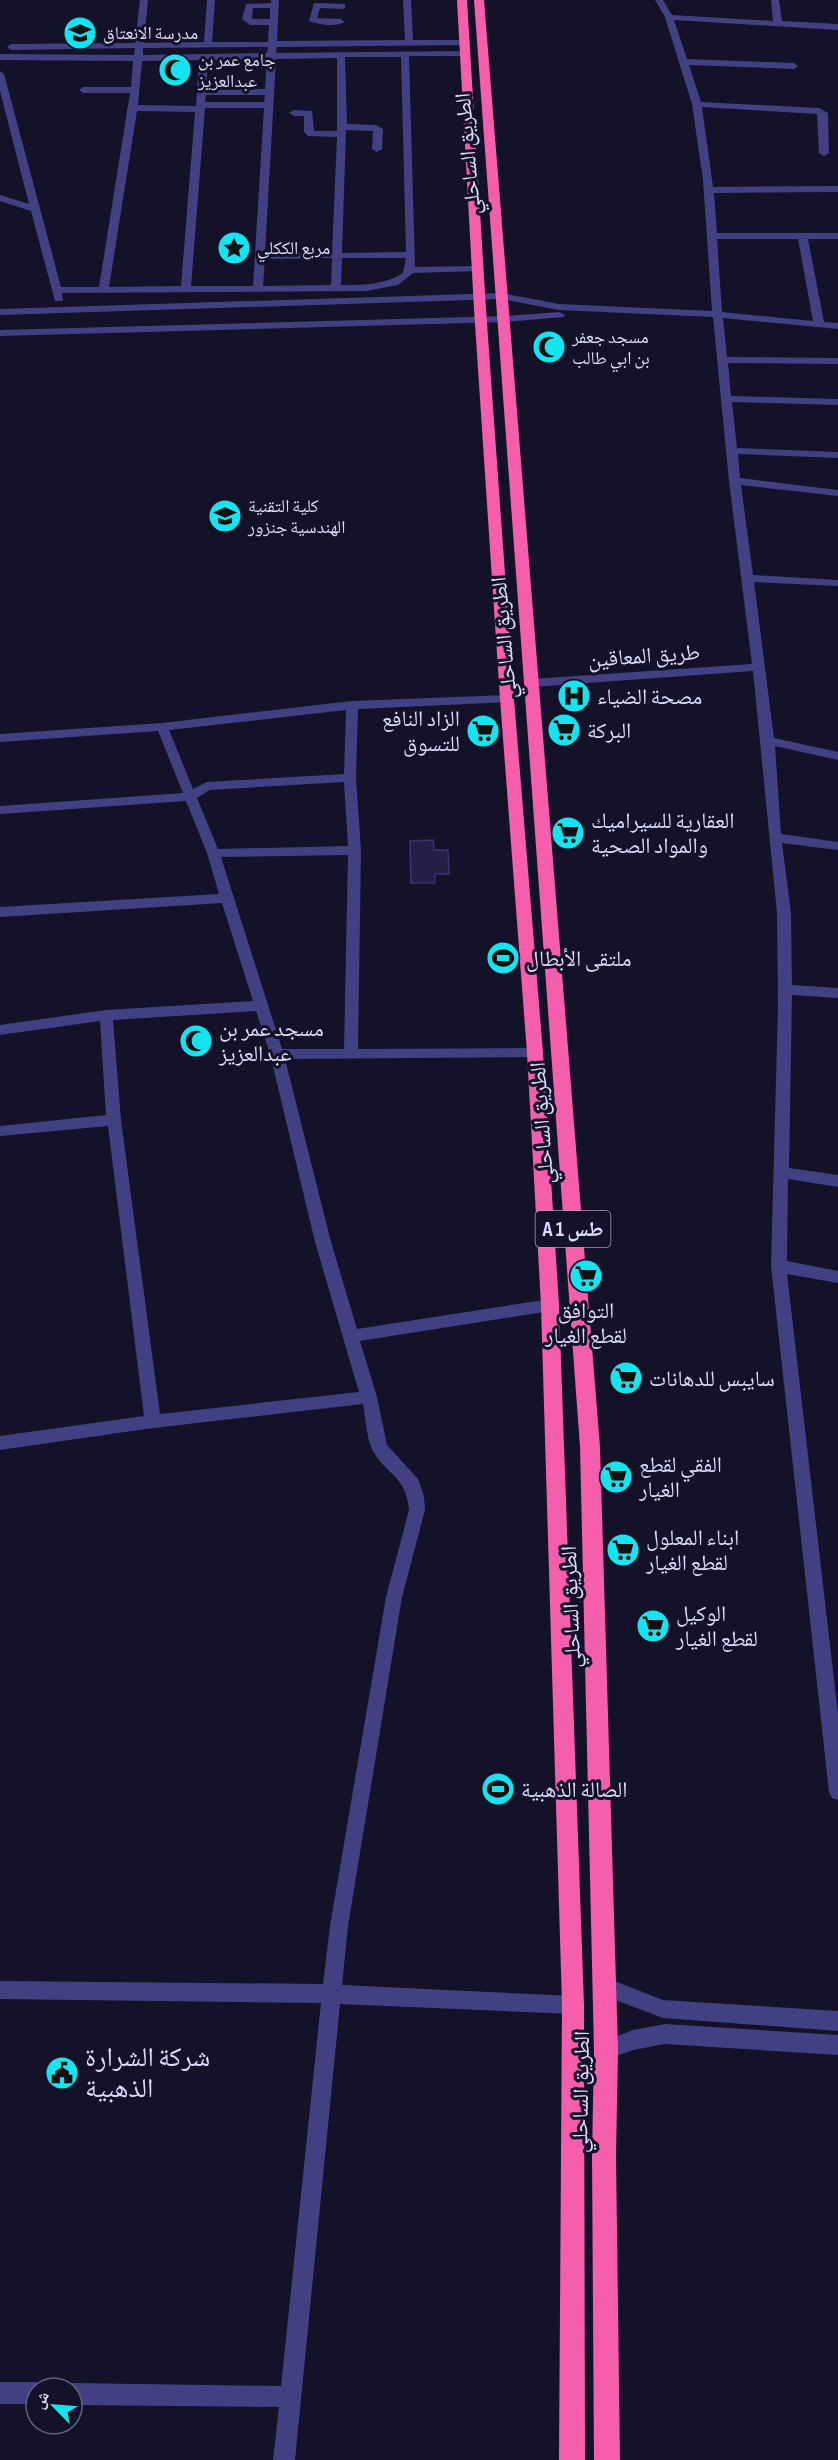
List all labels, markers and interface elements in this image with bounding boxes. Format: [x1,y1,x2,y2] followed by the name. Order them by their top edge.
[62,15,98,51] school or university icon: مدرسة الانعتاق
[103,23,198,44] place label: مدرسة الانعتاق
[197,50,276,92] place label: جامع عمر بن عبدالعزيز
[157,52,193,88] mosque icon: جامع عمر بن عبدالعزيز
[450,92,490,216] street label: الطريق الساحلي
[216,230,252,266] place icon: مربع الككلي
[257,238,330,263] place label: مربع الككلي
[571,327,650,373] place label: مسجد جعفر بن ابي طالب
[531,329,567,365] mosque icon: مسجد جعفر بن ابي طالب
[247,496,345,538] place label: كلية التقنية الهندسية جنزور
[207,498,243,534] school or university icon: كلية التقنية الهندسية جنزور
[486,576,526,700] street label: الطريق الساحلي
[587,639,701,674] street label: طريق المعاقين
[556,678,592,714] hospital icon: مصحة الضياء
[597,684,702,711] place label: مصحة الضياء
[382,706,460,758] place label: الزاد النافع للتسوق
[546,712,582,748] supermarket icon: البركة
[465,713,501,749] supermarket icon: الزاد النافع للتسوق
[587,718,631,745] place label: البركة
[591,808,734,860] place label: العقارية للسيراميك والمواد الصحية
[550,815,586,851] supermarket icon: العقارية للسيراميك والمواد الصحية
[485,940,521,976] sports icon: ملتقى الأبطال
[526,946,632,973] place label: ملتقى الأبطال
[218,1016,324,1068] place label: مسجد عمر بن عبدالعزيز
[178,1023,214,1059] mosque icon: مسجد عمر بن عبدالعزيز
[525,1061,563,1185] street label: الطريق الساحلي
[536,1211,610,1247] road number: A 1 طس
[568,1258,604,1294] supermarket icon: التوافق لقطع الغيار
[544,1298,627,1350] place label: التوافق لقطع الغيار
[608,1360,644,1396] supermarket icon: سايبس للدهانات
[649,1366,775,1393] place label: سايبس للدهانات
[638,1452,722,1504] place label: الفقي لقطع الغيار
[598,1459,634,1495] supermarket icon: الفقي لقطع الغيار
[645,1525,739,1577] place label: ابناء المعلول لقطع الغيار
[605,1532,641,1568] supermarket icon: ابناء المعلول لقطع الغيار
[556,1545,590,1669] street label: الطريق الساحلي
[675,1601,758,1653] place label: الوكيل لقطع الغيار
[635,1608,671,1644] supermarket icon: الوكيل لقطع الغيار
[480,1771,516,1807] sports icon: الصالة الذهبية
[521,1777,627,1804] place label: الصالة الذهبية
[567,2031,599,2153] street label: الطريق الساحلي
[85,2042,210,2105] place label: شركة الشرارة الذهبية
[44,2055,80,2091] public building icon: شركة الشرارة الذهبية
[24,2376,84,2436] north arrow
[30,2389,54,2412] text: ش

